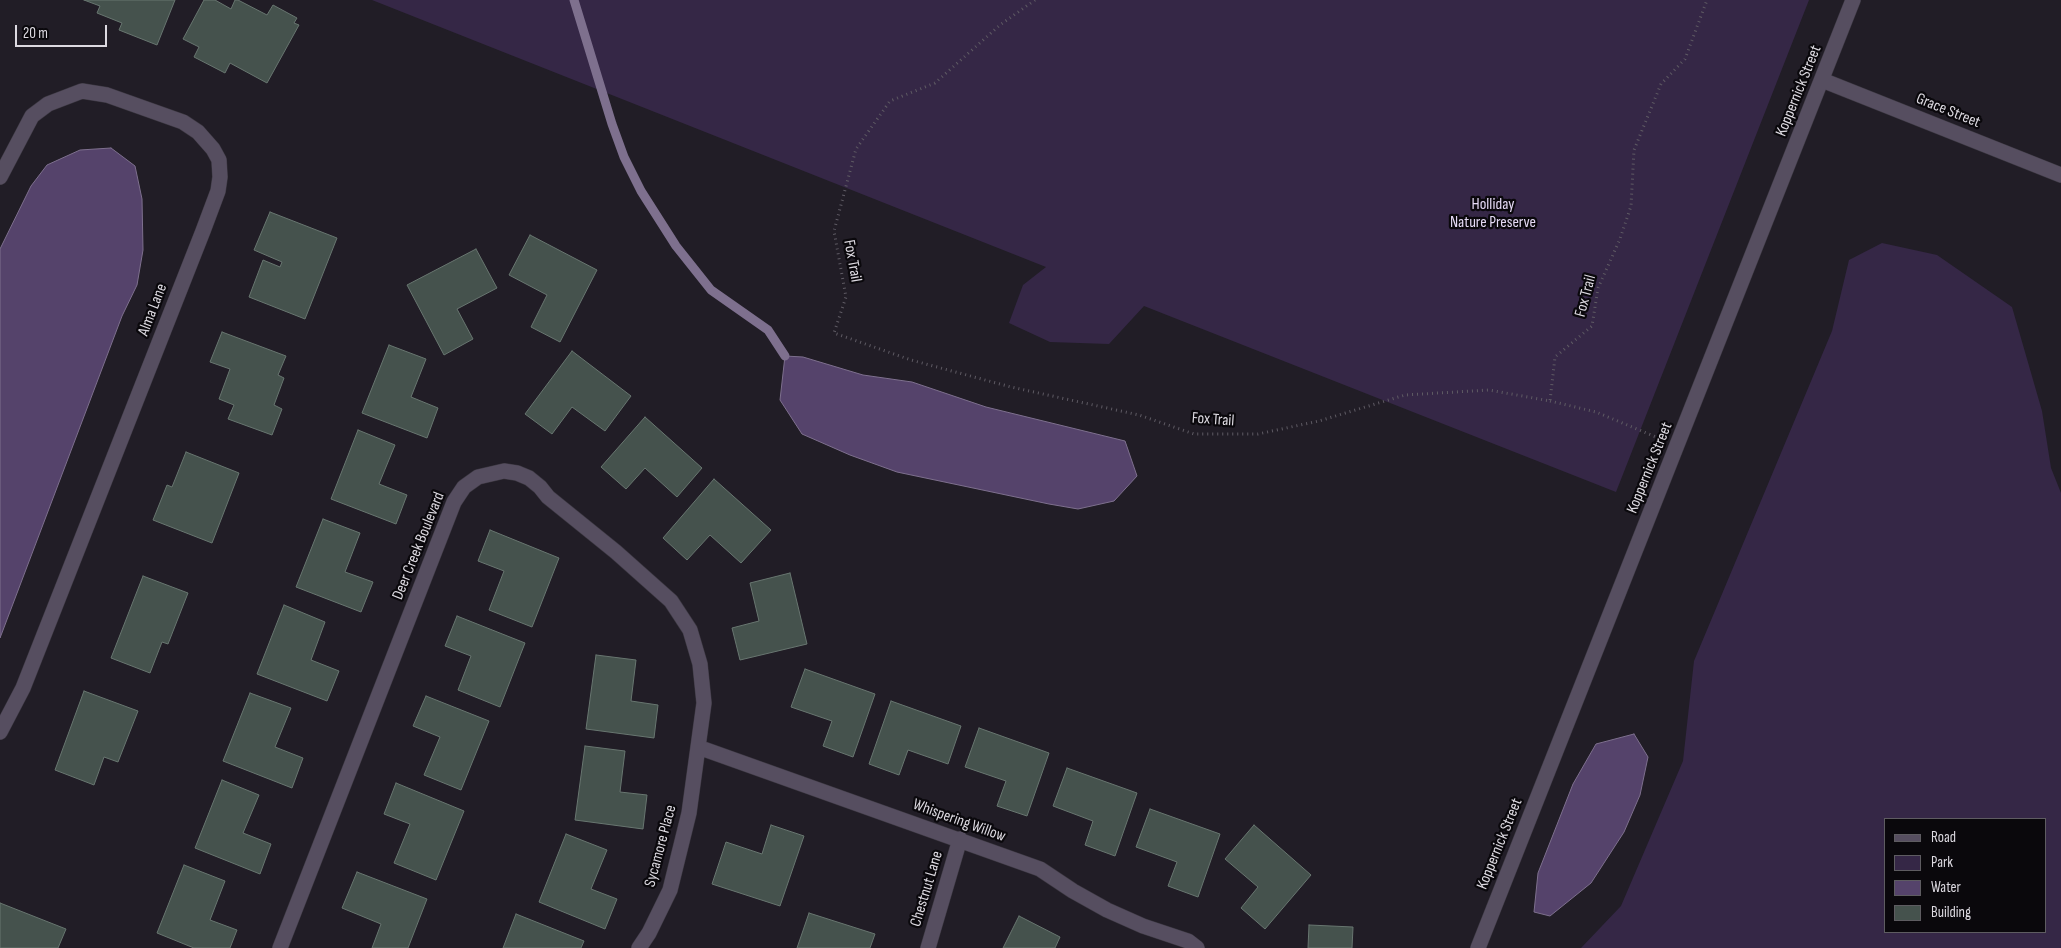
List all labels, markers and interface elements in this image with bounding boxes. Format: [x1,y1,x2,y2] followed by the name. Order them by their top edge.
[18,15,110,47] scale bar
[23,24,48,43] text: 20 m
[1772,43,1826,139] street label: Koppernick Street
[1913,89,1983,133] street label: Grace Street
[1450,195,1536,233] park label: Holliday Nature Preserve
[839,238,865,284] street label: Fox Trail
[1571,273,1601,319] street label: Fox Trail
[134,281,172,339] street label: Alma Lane
[1191,409,1235,431] street label: Fox Trail
[1623,420,1677,516] street label: Koppernick Street
[389,489,449,603] street label: Deer Creek Boulevard
[910,795,1008,847] street label: Whispering Willow
[1473,796,1527,892] street label: Koppernick Street
[641,803,681,889] street label: Sycamore Place
[1884,818,2046,933] legend
[1931,828,1956,847] text: Road
[906,849,948,929] street label: Chestnut Lane
[1931,853,1953,872] text: Park
[1931,878,1961,897] text: Water
[1931,903,1971,922] text: Building

